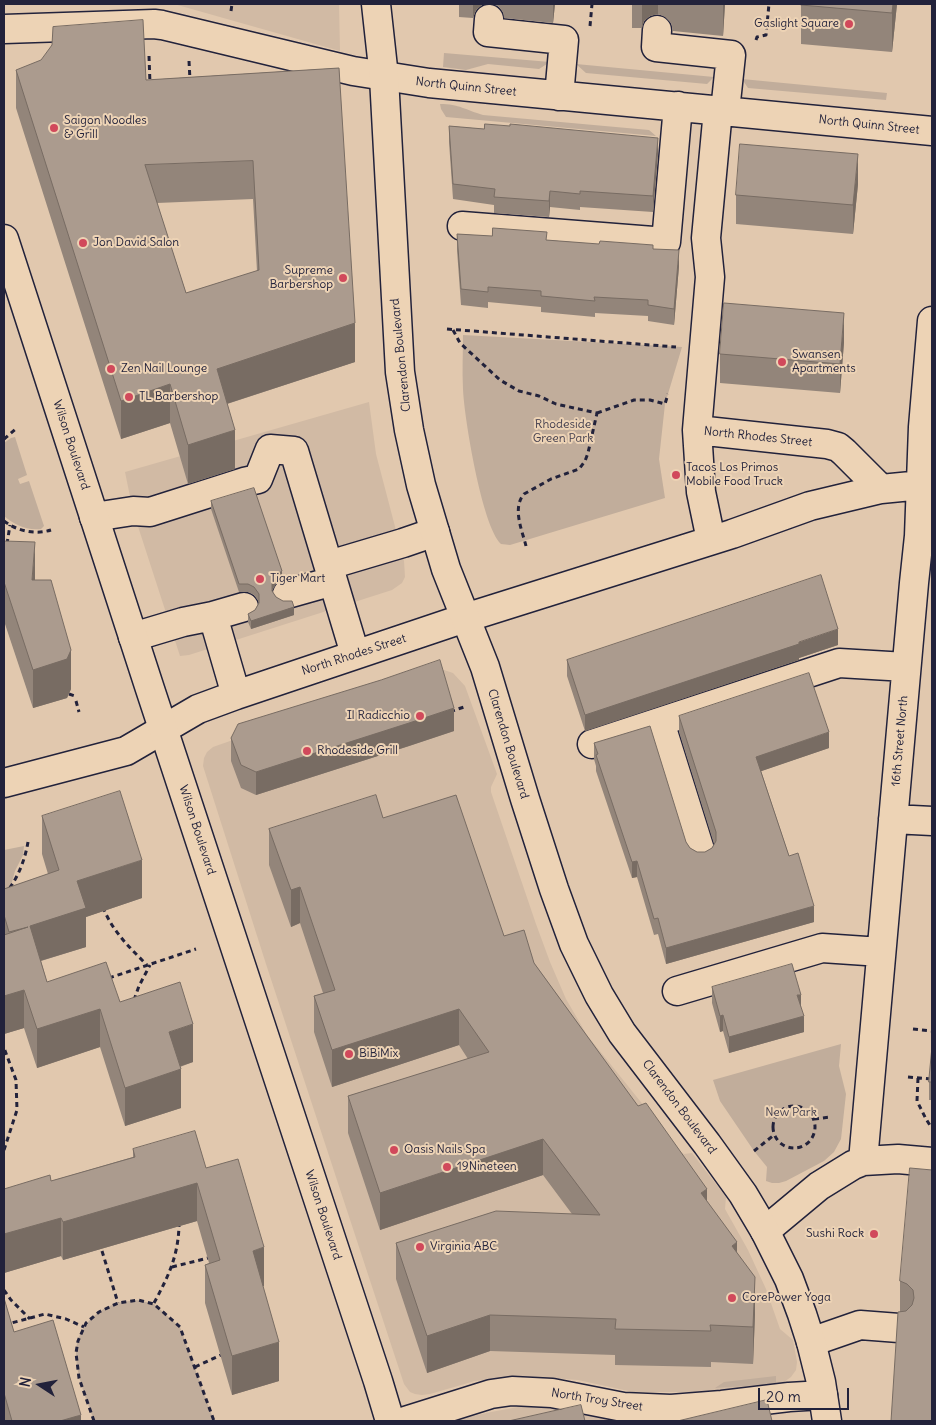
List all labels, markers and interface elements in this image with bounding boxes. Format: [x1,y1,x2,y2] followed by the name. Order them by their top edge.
[754,17,839,31] place label: Gaslight Square
[843,18,855,30] marker: Gaslight Square
[415,75,517,99] street label: North Quinn Street
[818,113,920,137] street label: North Quinn Street
[64,114,147,142] place label: Saigon Noodles & Grill
[48,122,60,134] marker: Saigon Noodles & Grill
[93,236,179,250] place label: Jon David Salon
[77,237,89,249] marker: Jon David Salon
[269,264,333,292] place label: Supreme Barbershop
[337,272,349,284] marker: Supreme Barbershop
[388,297,414,413] street label: Clarendon Boulevard
[792,348,856,376] place label: Swansen Apartments
[776,356,788,368] marker: Swansen Apartments
[121,362,207,376] place label: Zen Nail Lounge
[105,363,117,375] marker: Zen Nail Lounge
[139,390,218,404] place label: TL Barbershop
[123,391,135,403] marker: TL Barbershop
[50,398,92,492] street label: Wilson Boulevard
[533,418,593,446] park label: Rhodeside Green Park
[703,424,813,450] street label: North Rhodes Street
[686,461,783,489] place label: Tacos Los Primos Mobile Food Truck
[670,469,682,481] marker: Tacos Los Primos Mobile Food Truck
[270,572,325,586] place label: Tiger Mart
[254,573,266,585] marker: Tiger Mart
[300,631,408,679] street label: North Rhodes Street
[484,687,532,801] street label: Clarendon Boulevard
[889,695,911,787] street label: 16th Street North
[347,709,410,723] place label: Il Radicchio
[414,710,426,722] marker: Il Radicchio
[317,744,398,758] place label: Rhodeside Grill
[301,745,313,757] marker: Rhodeside Grill
[176,783,218,877] street label: Wilson Boulevard
[359,1047,398,1061] place label: BiBiMix
[343,1048,355,1060] marker: BiBiMix
[639,1057,719,1157] street label: Clarendon Boulevard
[765,1106,817,1120] park label: New Park
[404,1143,486,1157] place label: Oasis Nails Spa
[388,1144,400,1156] marker: Oasis Nails Spa
[457,1160,517,1174] place label: 19Nineteen
[441,1161,453,1173] marker: 19Nineteen
[302,1168,344,1262] street label: Wilson Boulevard
[806,1227,864,1241] place label: Sushi Rock
[868,1228,880,1240] marker: Sushi Rock
[430,1240,497,1254] place label: Virginia ABC
[414,1241,426,1253] marker: Virginia ABC
[742,1291,831,1305] place label: CorePower Yoga
[726,1292,738,1304] marker: CorePower Yoga
[15,1360,65,1410] north arrow
[16,1376,35,1389] text: N
[761,1378,852,1410] scale bar
[550,1386,644,1414] street label: North Troy Street
[766,1387,801,1406] text: 20 m

